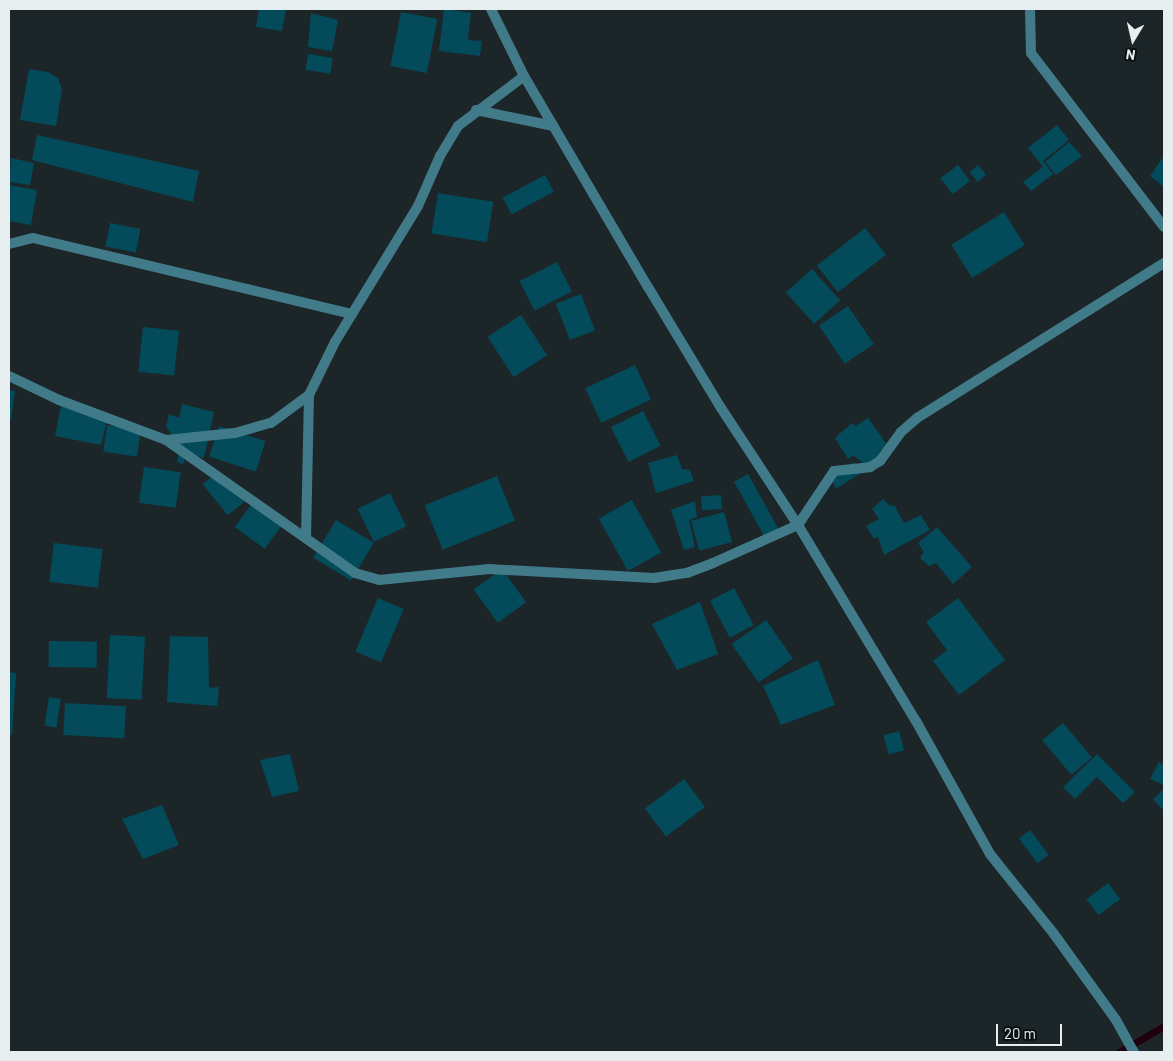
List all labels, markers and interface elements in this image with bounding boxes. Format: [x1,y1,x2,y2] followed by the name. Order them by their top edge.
[1108,15,1158,65] north arrow
[1125,46,1137,64] text: N
[998,1014,1064,1046] scale bar
[1004,1024,1036,1042] text: 20 m

